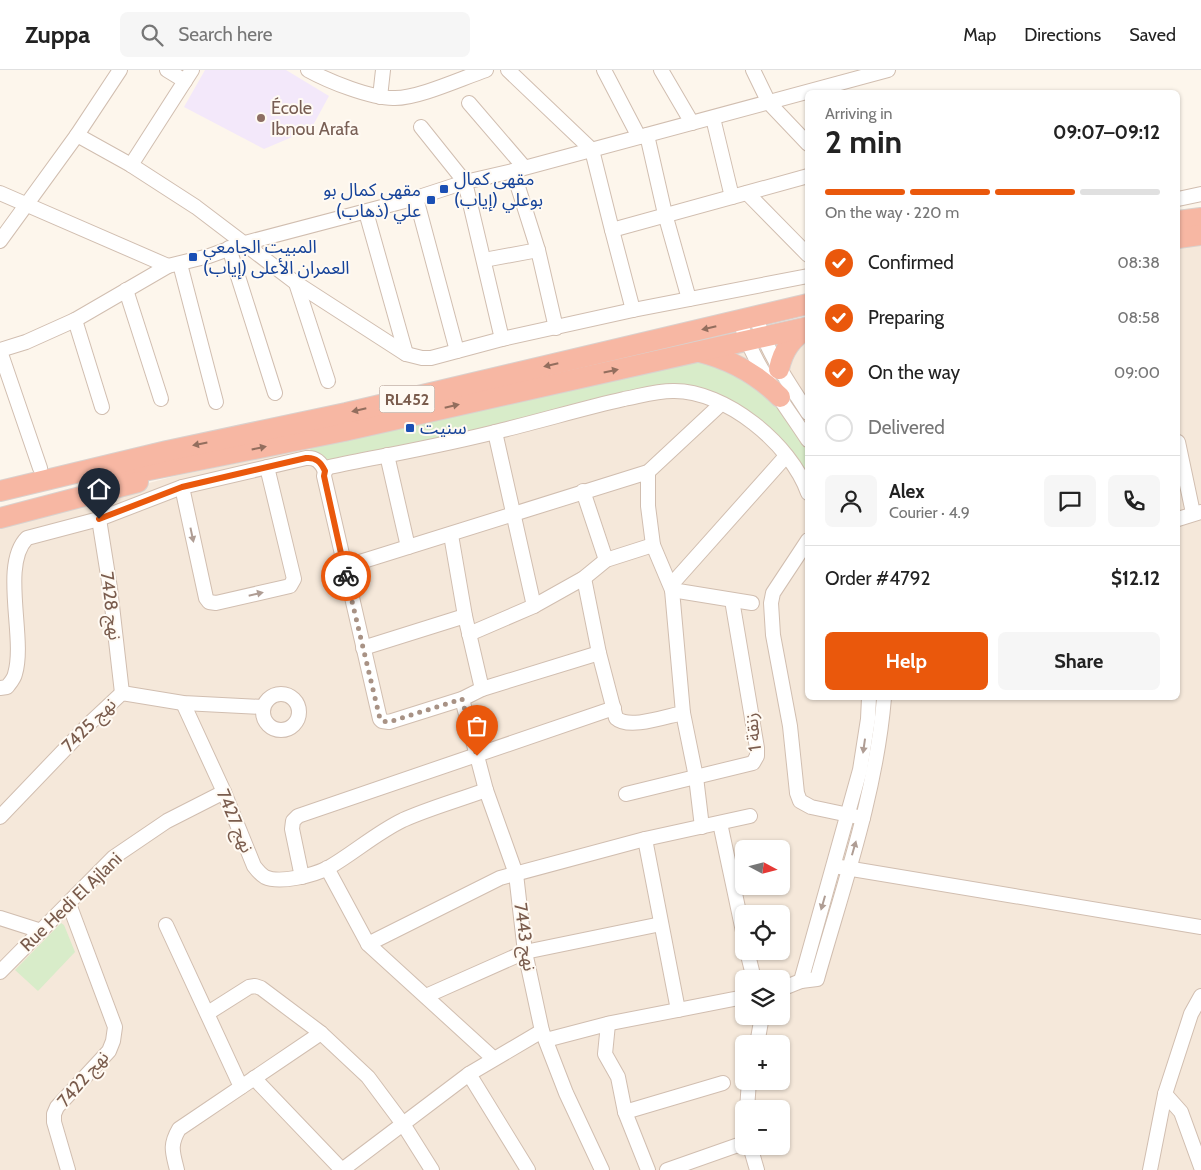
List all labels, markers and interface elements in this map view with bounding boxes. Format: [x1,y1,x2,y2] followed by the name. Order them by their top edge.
[120,12,470,57] search box
[25,20,90,49] text: Zuppa
[138,21,166,49] icon: search
[178,23,273,46] text: Search here
[963,24,996,46] text: Map
[1024,24,1101,46] text: Directions
[1129,24,1176,46] text: Saved
[271,97,359,140] place label: École Ibnou Arafa
[825,104,892,123] text: Arriving in
[255,112,267,124] marker: École Ibnou Arafa
[1053,121,1160,144] text: 09:07–09:12
[825,122,902,161] text: 2 min
[454,168,543,213] place label: مقهى كمال بوعلي (إياب)
[323,179,421,224] place label: مقهى كمال بو علي (ذهاب)
[438,183,450,195] marker: مقهى كمال بوعلي (إياب)
[425,194,437,206] marker: مقهى كمال بو علي (ذهاب)
[825,203,959,222] text: On the way · 220 m
[203,236,350,280] place label: المبيت الجامعي العمران الأعلى (إياب)
[825,249,853,277] icon: check
[187,251,199,263] marker: المبيت الجامعي العمران الأعلى (إياب)
[868,251,954,274] text: Confirmed
[1117,253,1160,272] text: 08:38
[825,304,853,332] icon: check
[868,306,944,329] text: Preparing
[1117,308,1160,327] text: 08:58
[702,324,717,332] one-way arrow
[825,359,853,387] icon: check
[543,361,559,369] one-way arrow
[868,361,960,384] text: On the way
[1114,363,1160,382] text: 09:00
[603,367,618,375] one-way arrow
[380,386,434,412] road number: RL452
[445,402,460,410] one-way arrow
[351,406,366,414] one-way arrow
[868,416,945,439] text: Delivered
[420,417,467,439] place label: سنيت
[404,422,416,434] marker: سنيت
[191,441,207,449] one-way arrow
[252,444,267,452] one-way arrow
[78,468,120,519] pin
[85,475,113,503] icon: home
[825,475,877,527] button: person
[1044,475,1096,527] button: chat
[1108,475,1160,527] button: phone
[889,480,925,503] text: Alex
[889,503,970,522] text: Courier · 4.9
[188,527,196,543] one-way arrow
[321,551,371,601] courier
[332,562,360,590] icon: bike
[825,567,930,590] text: Order #4792
[1111,567,1160,590] text: $12.12
[94,570,126,642] street label: نهج 7428
[249,590,264,598] one-way arrow
[825,632,988,690] button: Help
[998,632,1160,690] button: Share
[57,693,122,758] street label: نهج 7425
[456,705,498,756] pin
[463,712,491,740] icon: bag
[740,712,766,752] street label: زنقة 1
[859,738,867,754] one-way arrow
[210,786,258,857] street label: نهج 7427
[735,840,790,895] north arrow
[735,840,790,1155] map controls
[851,840,859,855] one-way arrow
[16,848,126,956] street label: Rue Hedi El Ajlani
[819,896,827,911] one-way arrow
[507,901,541,973] street label: نهج 7443
[735,905,790,960] button: locate
[735,970,790,1025] button: layers
[735,1035,790,1090] button: +
[53,1046,115,1113] street label: نهج 7422
[735,1100,790,1155] button: −

